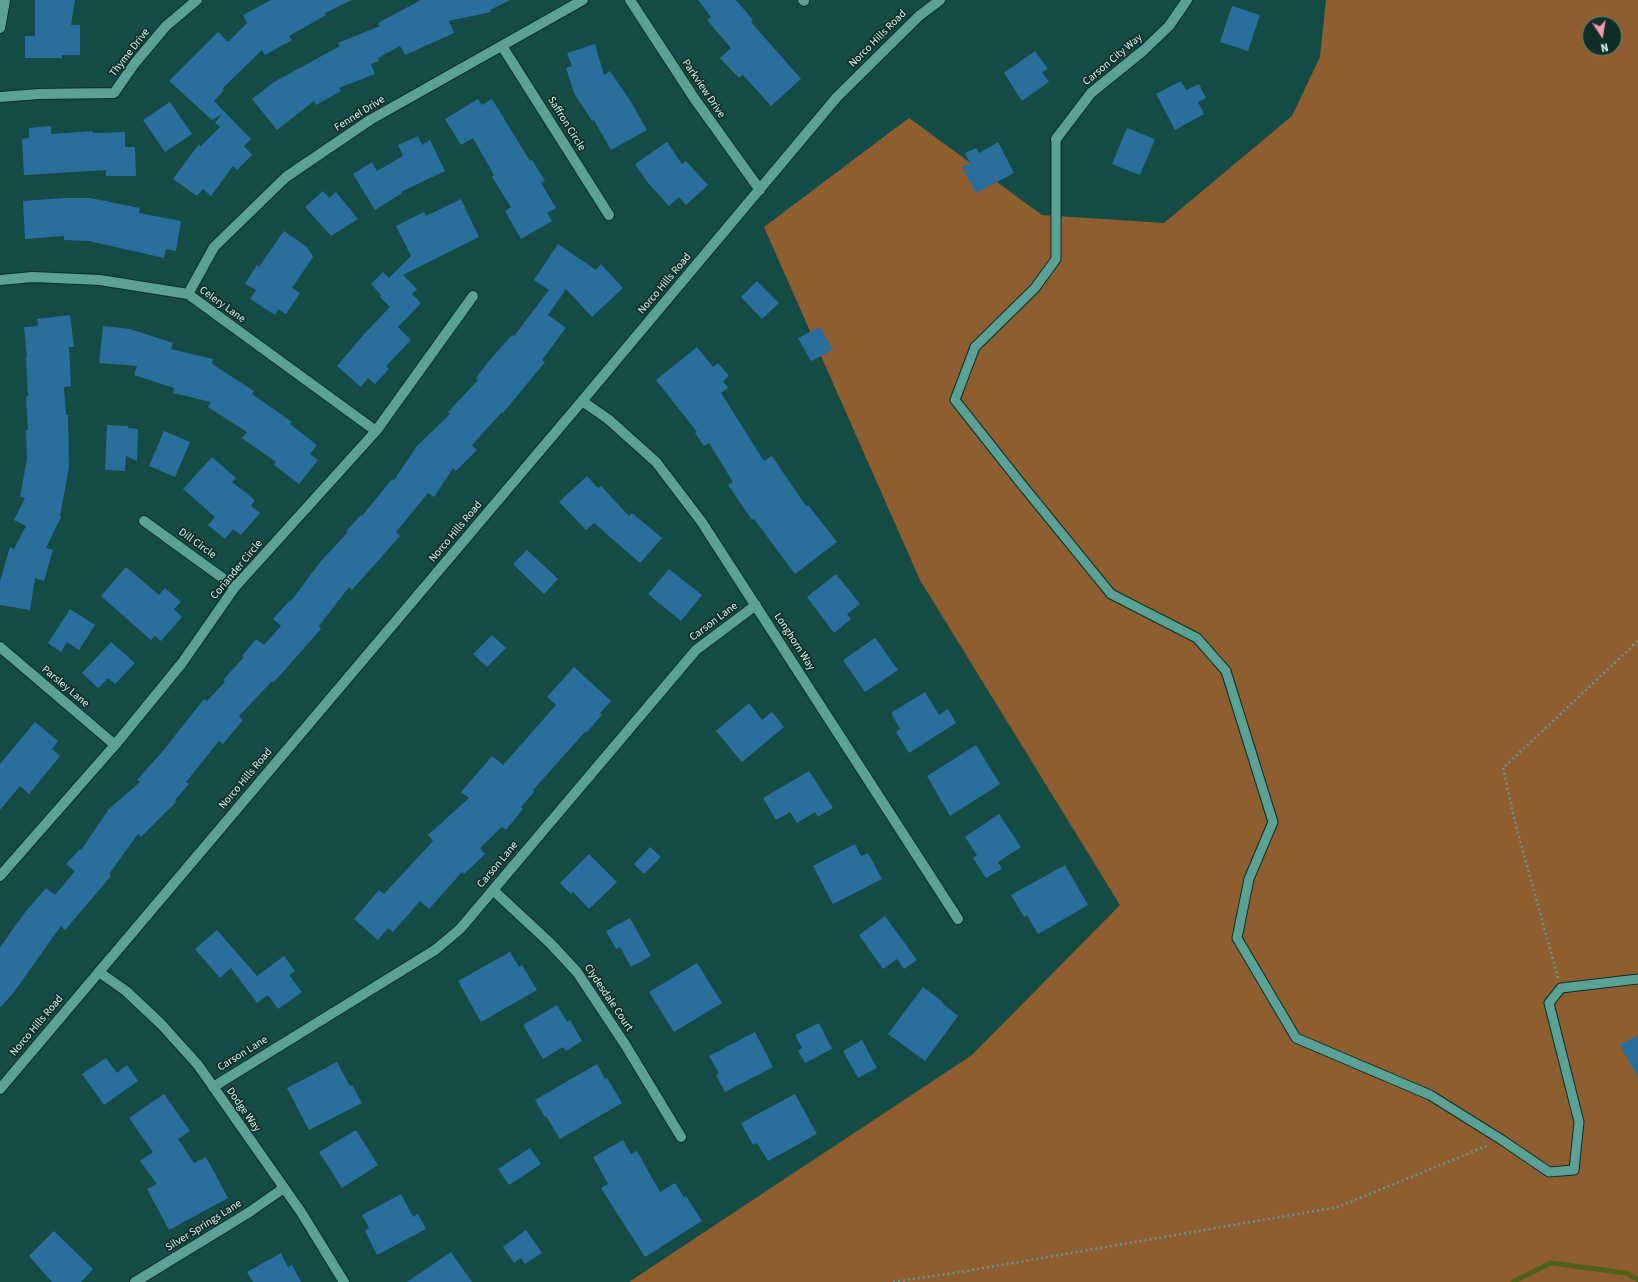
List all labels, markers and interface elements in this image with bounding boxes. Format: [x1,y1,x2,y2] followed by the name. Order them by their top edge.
[847,8,909,70] street label: Norco Hills Road
[1582,16,1622,56] north arrow
[107,26,153,80] street label: Thyme Drive
[1081,31,1145,89] street label: Carson City Way
[1599,39,1610,55] text: N
[679,57,727,121] street label: Parkview Drive
[332,93,388,135] street label: Fennel Drive
[544,94,588,154] street label: Saffron Circle
[636,251,694,317] street label: Norco Hills Road
[196,284,248,326] street label: Celery Lane
[427,499,485,565] street label: Norco Hills Road
[176,526,218,562] street label: Dill Circle
[208,537,266,603] street label: Coriander Circle
[687,600,741,644] street label: Carson Lane
[771,611,817,673] street label: Longhorn Way
[39,663,91,711] street label: Parsley Lane
[217,746,275,812] street label: Norco Hills Road
[475,839,521,891] street label: Carson Lane
[581,962,635,1034] street label: Clydesdale Court
[8,993,66,1059] street label: Norco Hills Road
[215,1033,271,1075] street label: Carson Lane
[223,1085,263,1135] street label: Dodge Way
[164,1197,244,1255] street label: Silver Springs Lane

